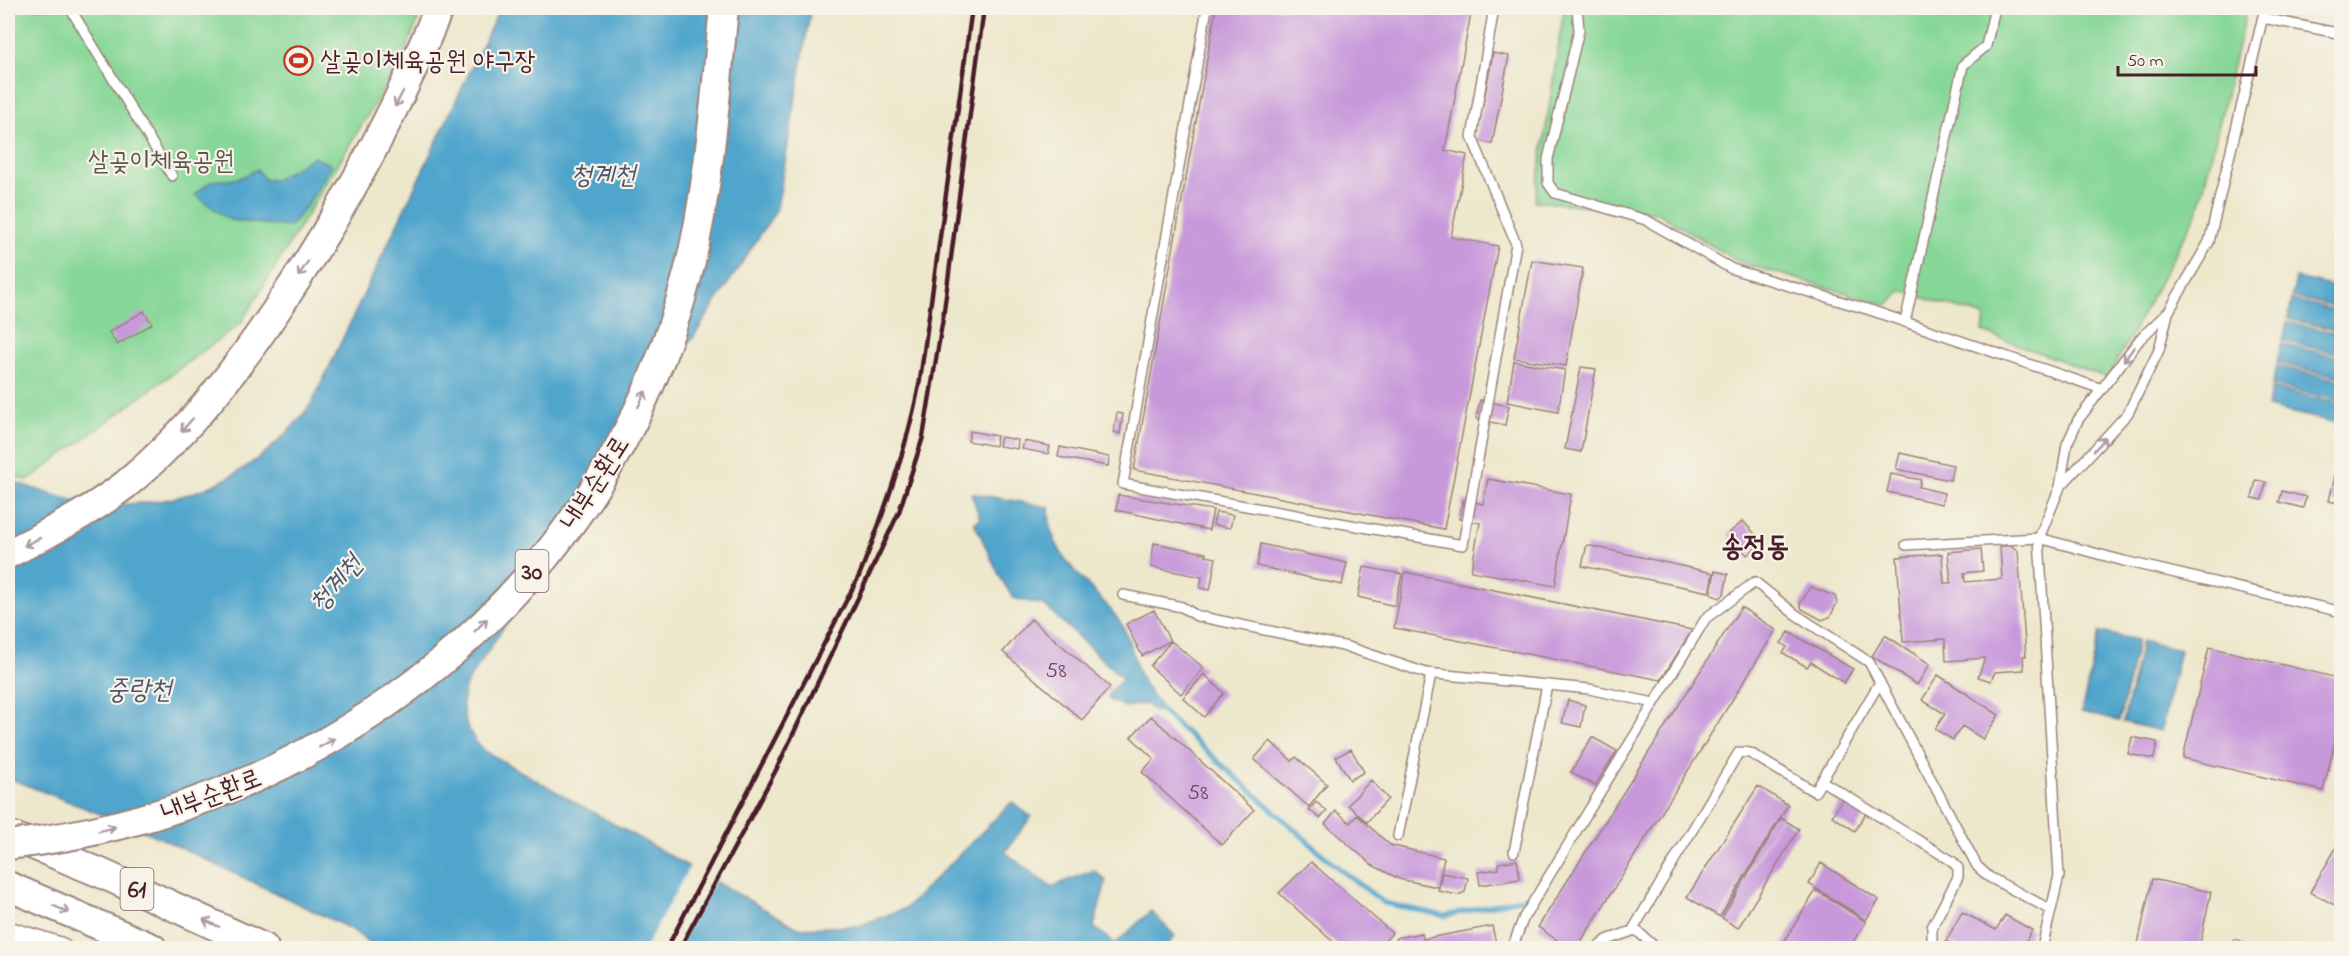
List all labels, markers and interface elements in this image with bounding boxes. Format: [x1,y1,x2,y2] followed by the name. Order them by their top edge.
[2118,39,2256,77] scale bar
[283,44,315,76] sports icon: 살곶이체육공원 야구장
[320,44,536,82] place label: 살곶이체육공원 야구장
[2127,49,2164,75] text: 50 m
[393,90,405,107] one-way arrow
[88,144,234,182] park label: 살곶이체육공원
[570,157,638,196] water label: 청계천
[297,260,309,277] one-way arrow
[2122,345,2135,361] one-way arrow
[636,391,648,409] one-way arrow
[180,417,194,432] one-way arrow
[553,429,640,538] street label: 내부순환로
[2092,436,2107,451] one-way arrow
[1721,528,1789,569] district label: 송정동
[23,536,41,548] one-way arrow
[301,546,374,622] water label: 청계천
[516,550,548,592] road number: 30
[474,618,489,633] one-way arrow
[1046,656,1066,688] house number: 58
[106,672,174,711] water label: 중랑천
[317,737,335,748] one-way arrow
[156,760,268,833] street label: 내부순환로
[1188,778,1208,810] house number: 58
[97,823,116,835] one-way arrow
[120,868,154,910] road number: 61
[52,904,70,915] one-way arrow
[203,917,221,929] one-way arrow

